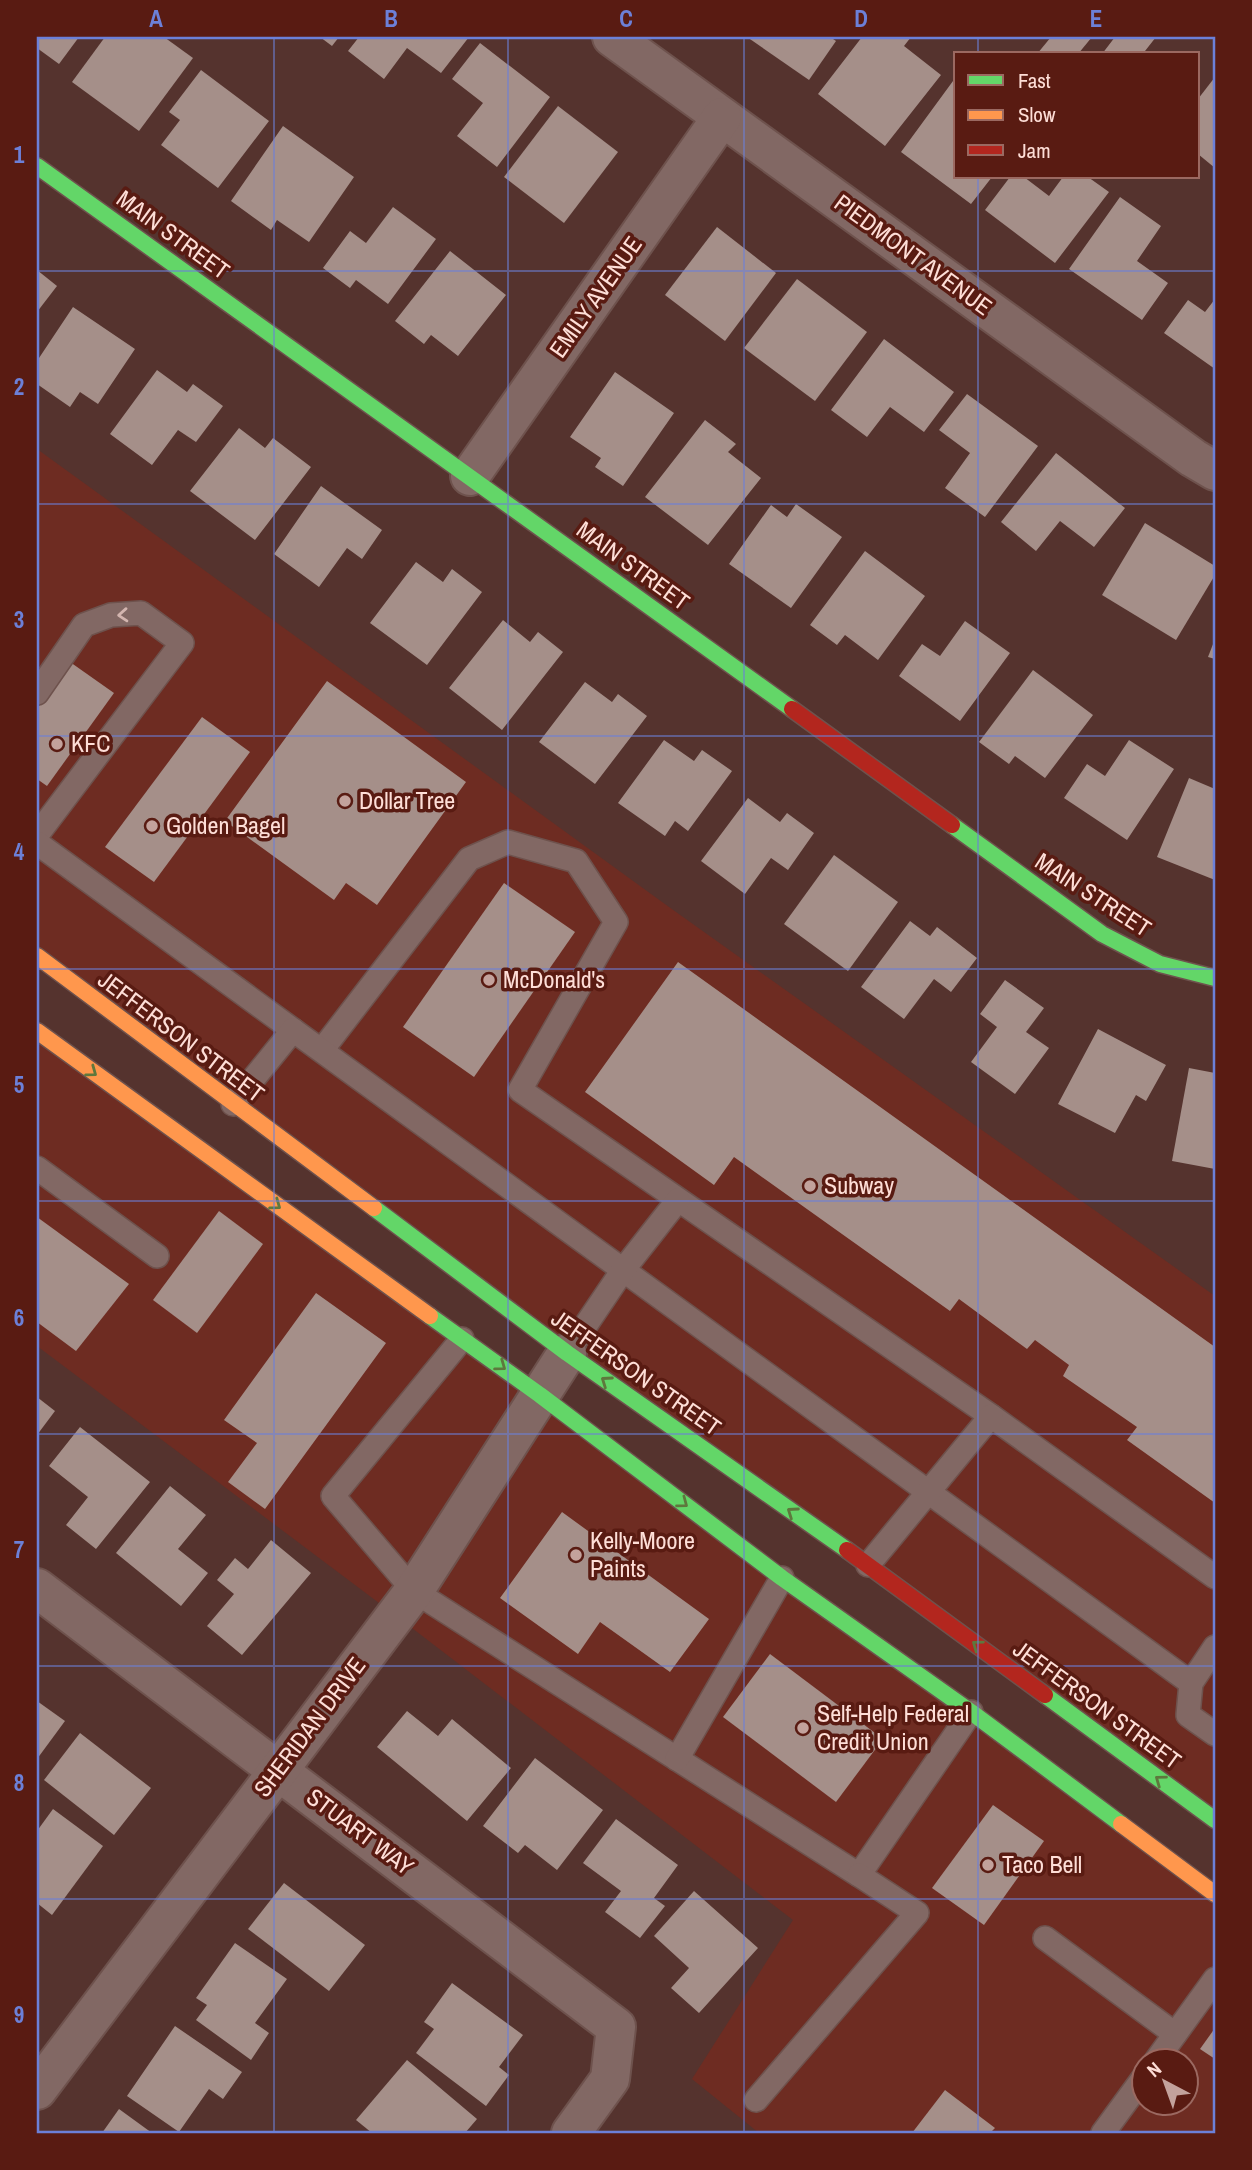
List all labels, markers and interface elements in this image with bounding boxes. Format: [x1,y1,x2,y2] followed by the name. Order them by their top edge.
[149,3,163,34] text: A
[384,3,398,34] text: B
[619,3,633,34] text: C
[854,3,868,34] text: D
[1090,3,1102,34] text: E
[954,52,1200,178] legend
[1018,66,1051,95] text: Fast
[1018,100,1056,129] text: Slow
[1018,136,1051,165] text: Jam
[14,139,25,170] text: 1
[111,182,237,286] street label: MAIN STREET
[828,186,999,322] street label: PIEDMONT AVENUE
[542,229,649,363] street label: EMILY AVENUE
[14,371,24,402] text: 2
[571,513,697,617] street label: MAIN STREET
[14,604,24,635] text: 3
[117,607,128,622] one-way arrow
[71,727,110,759] place label: KFC
[49,736,65,752] marker: KFC
[359,784,455,816] place label: Dollar Tree
[337,793,353,809] marker: Dollar Tree
[166,809,285,841] place label: Golden Bagel
[144,818,160,834] marker: Golden Bagel
[14,836,25,867] text: 4
[1029,845,1158,944] street label: MAIN STREET
[92,963,271,1109] street label: JEFFERSON STREET
[503,963,605,995] place label: McDonald's
[481,972,497,988] marker: McDonald's
[84,1063,97,1076] one-way arrow
[14,1069,24,1100] text: 5
[824,1169,894,1201] place label: Subway
[802,1178,818,1194] marker: Subway
[268,1196,281,1209] one-way arrow
[14,1302,24,1333] text: 6
[545,1302,728,1443] street label: JEFFERSON STREET
[493,1358,505,1371] one-way arrow
[601,1377,614,1389] one-way arrow
[675,1495,687,1507] one-way arrow
[787,1508,800,1520] one-way arrow
[590,1524,695,1584] place label: Kelly-Moore Paints
[14,1534,24,1565] text: 7
[568,1547,584,1563] marker: Kelly-Moore Paints
[1007,1632,1188,1776] street label: JEFFERSON STREET
[972,1641,985,1653] one-way arrow
[246,1650,372,1803] street label: SHERIDAN DRIVE
[817,1697,969,1757] place label: Self-Help Federal Credit Union
[795,1720,811,1736] marker: Self-Help Federal Credit Union
[14,1767,24,1798] text: 8
[1155,1775,1168,1788] one-way arrow
[301,1780,421,1882] street label: STUART WAY
[1002,1848,1082,1880] place label: Taco Bell
[980,1857,996,1873] marker: Taco Bell
[14,1999,24,2030] text: 9
[1130,2048,1200,2118] north arrow
[1141,2056,1167,2083] text: N

